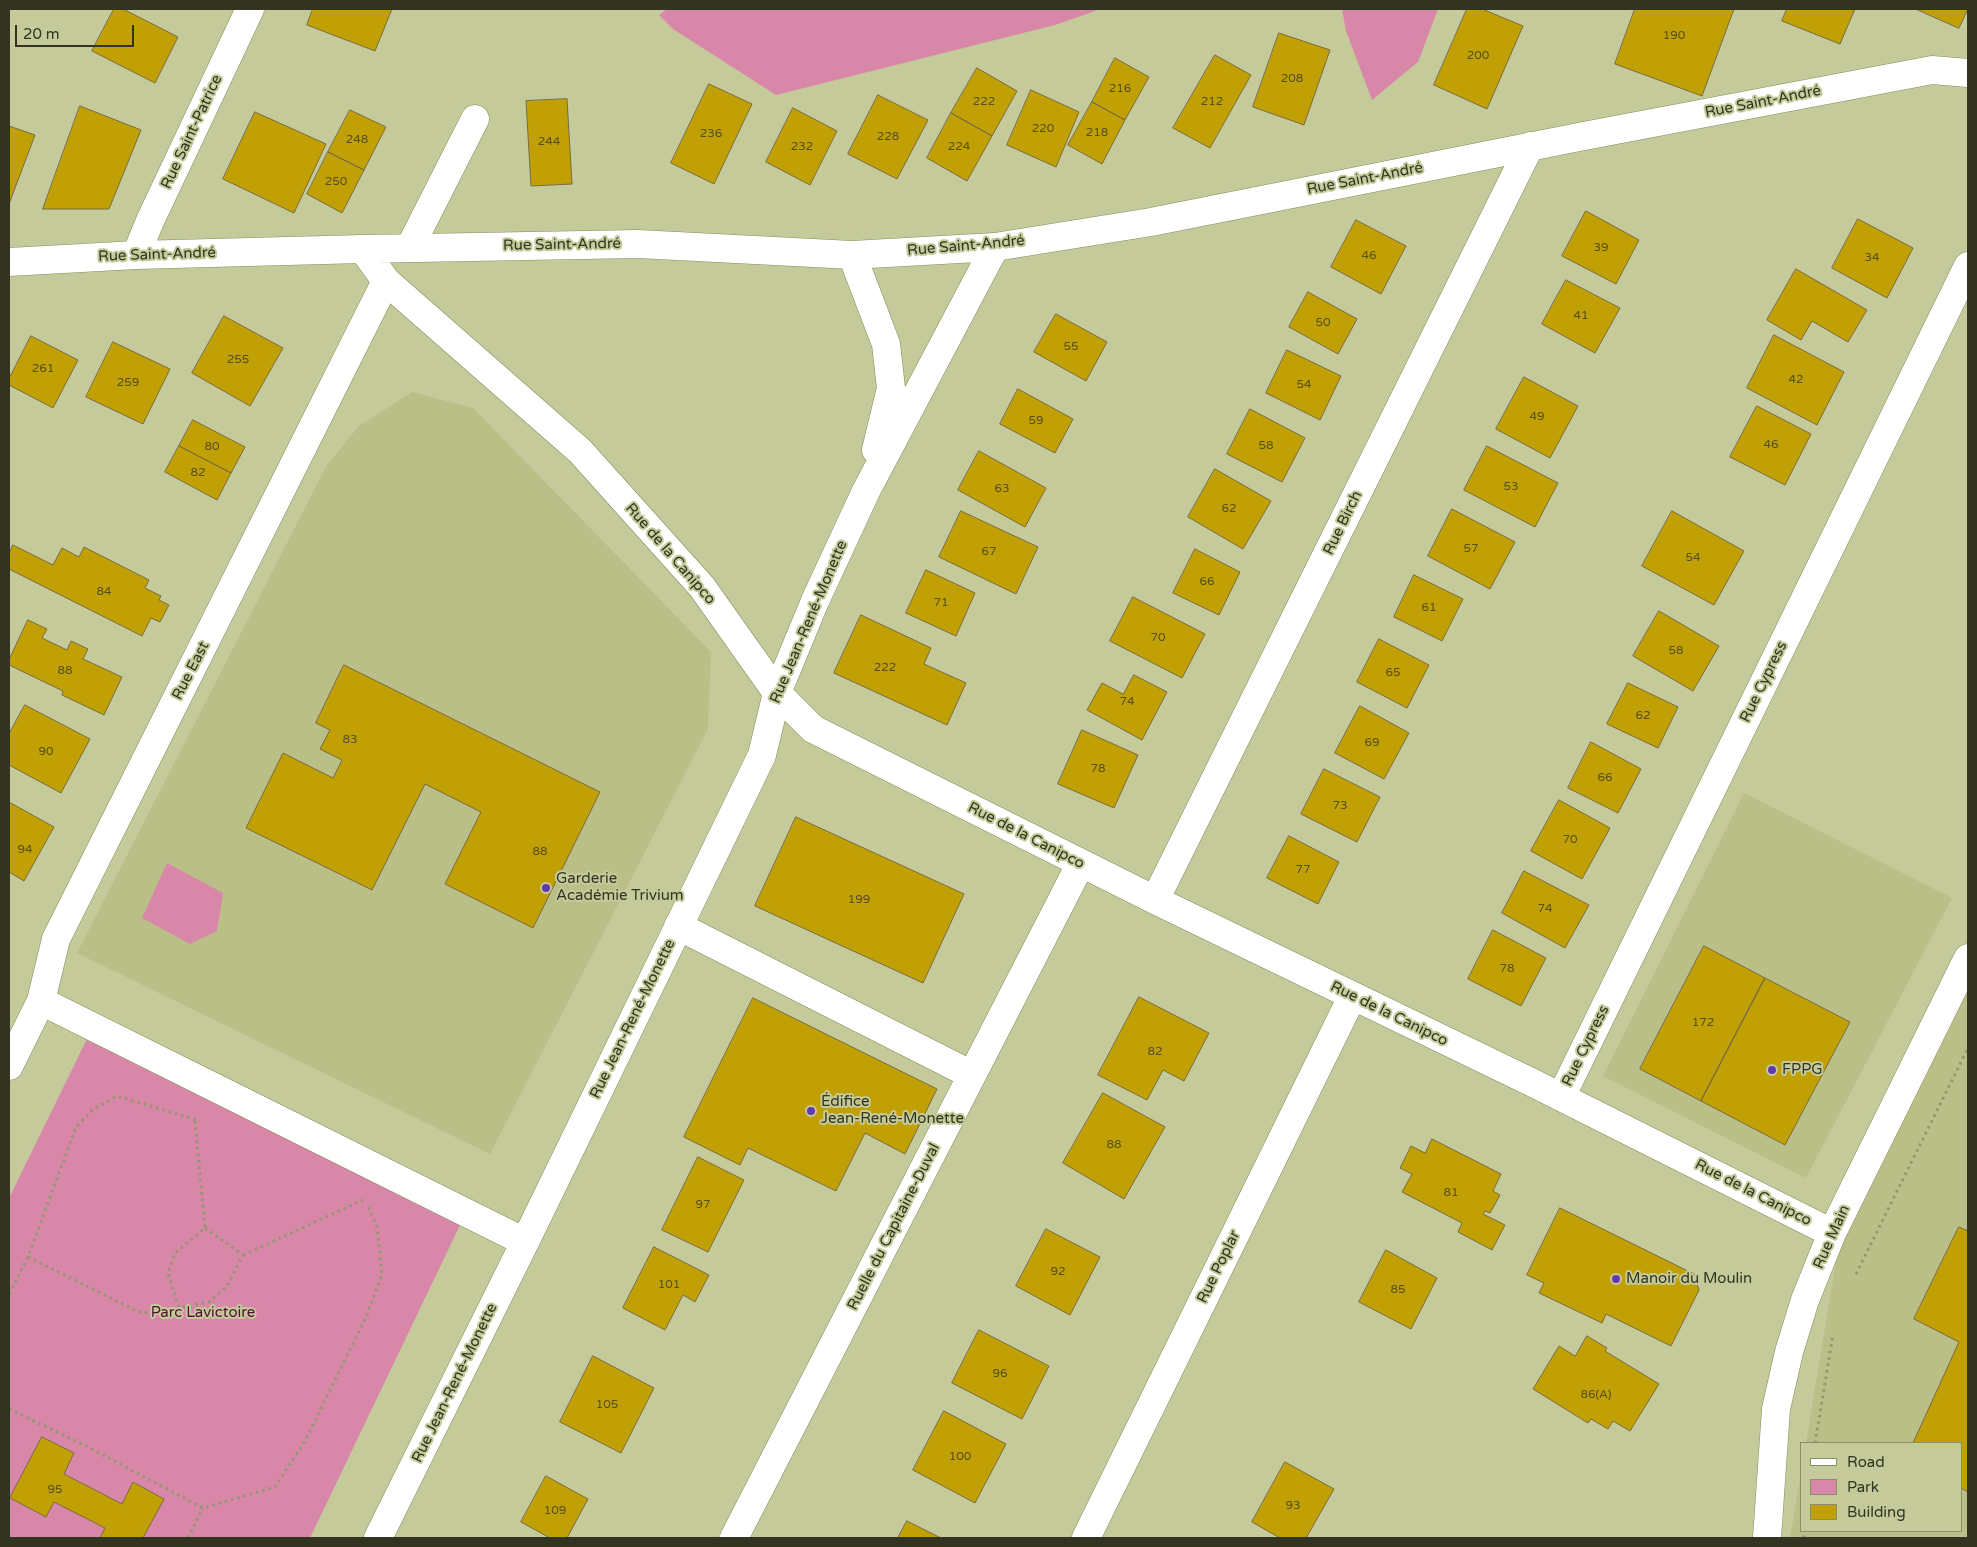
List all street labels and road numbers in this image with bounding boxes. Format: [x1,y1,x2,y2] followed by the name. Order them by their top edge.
[158,72,226,192] street label: Rue Saint-Patrice
[1703,82,1823,122] street label: Rue Saint-André
[1305,159,1425,199] street label: Rue Saint-André
[906,232,1026,260] street label: Rue Saint-André
[503,235,621,255] street label: Rue Saint-André
[98,244,216,266] street label: Rue Saint-André
[1320,488,1366,558] street label: Rue Birch
[621,500,719,608] street label: Rue de la Canipco
[766,538,852,706] street label: Rue Jean-René-Monette
[169,639,213,703] street label: Rue East
[1737,639,1791,725] street label: Rue Cypress
[965,799,1087,873] street label: Rue de la Canipco
[587,936,679,1102] street label: Rue Jean-René-Monette
[1327,978,1451,1050] street label: Rue de la Canipco
[1559,1003,1613,1089] street label: Rue Cypress
[844,1141,944,1313] street label: Ruelle du Capitaine-Duval
[1692,1156,1814,1230] street label: Rue de la Canipco
[1810,1202,1854,1272] street label: Rue Main
[1194,1228,1244,1306] street label: Rue Poplar
[409,1300,501,1466] street label: Rue Jean-René-Monette

